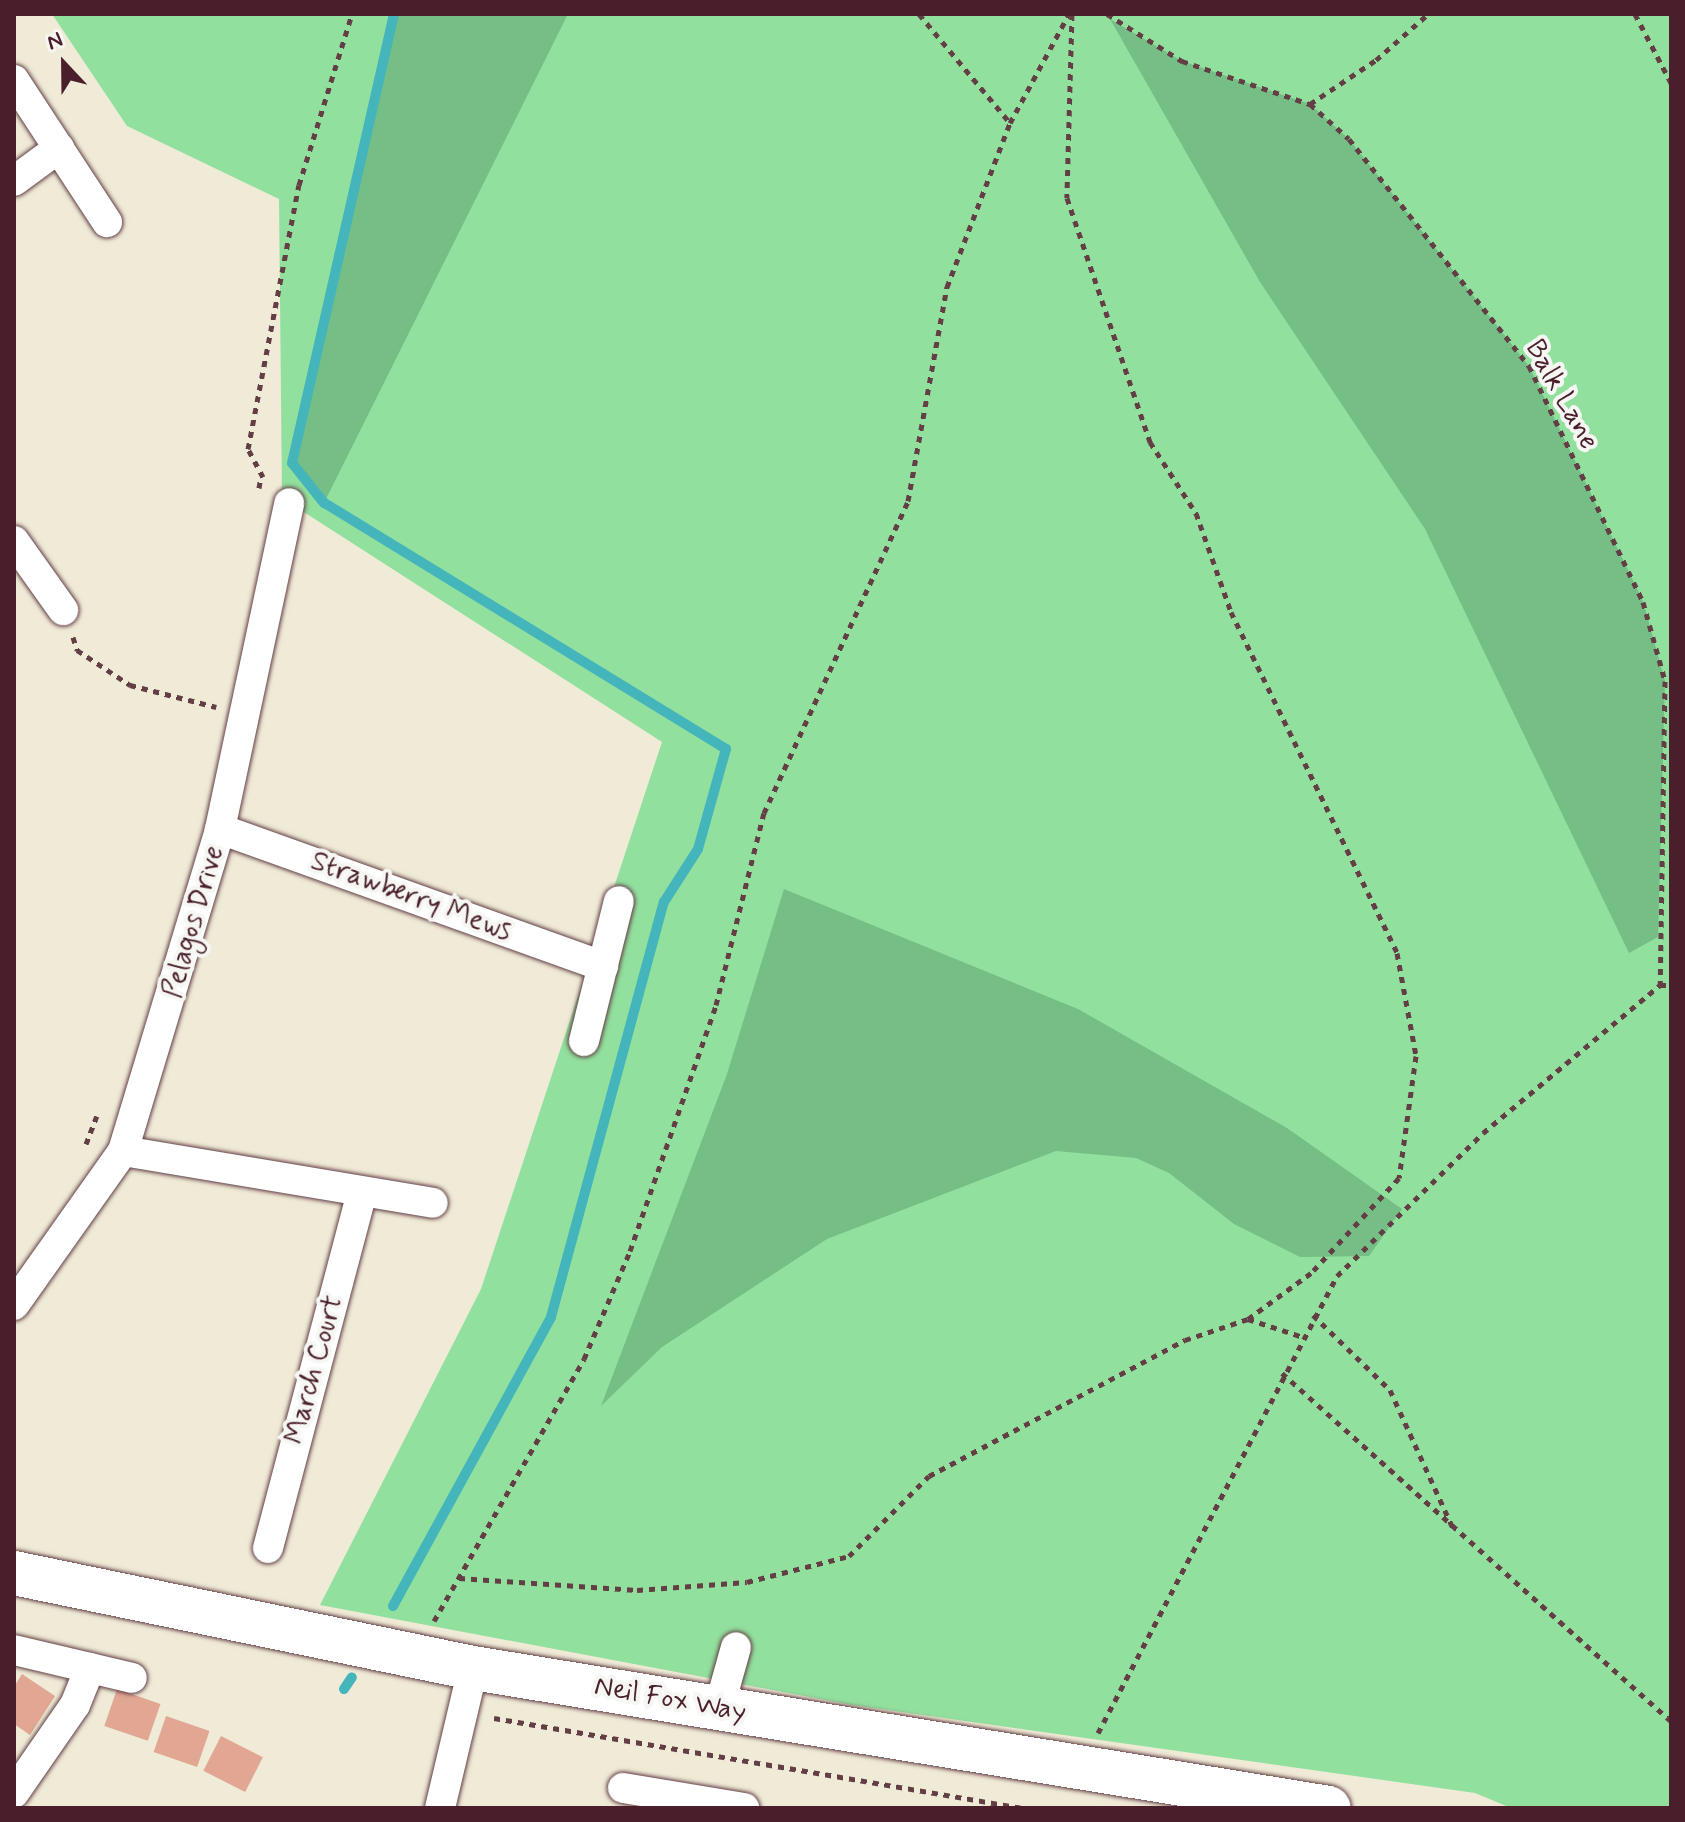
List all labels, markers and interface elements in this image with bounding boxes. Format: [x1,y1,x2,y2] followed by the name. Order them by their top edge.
[24,24,104,104] north arrow
[43,26,67,57] text: N
[1517,334,1605,456] street label: Balk Lane
[156,843,232,1001] street label: Pelagos Drive
[306,845,516,949] street label: Strawberry Mews
[279,1292,351,1448] street label: March Court
[591,1670,749,1730] street label: Neil Fox Way

